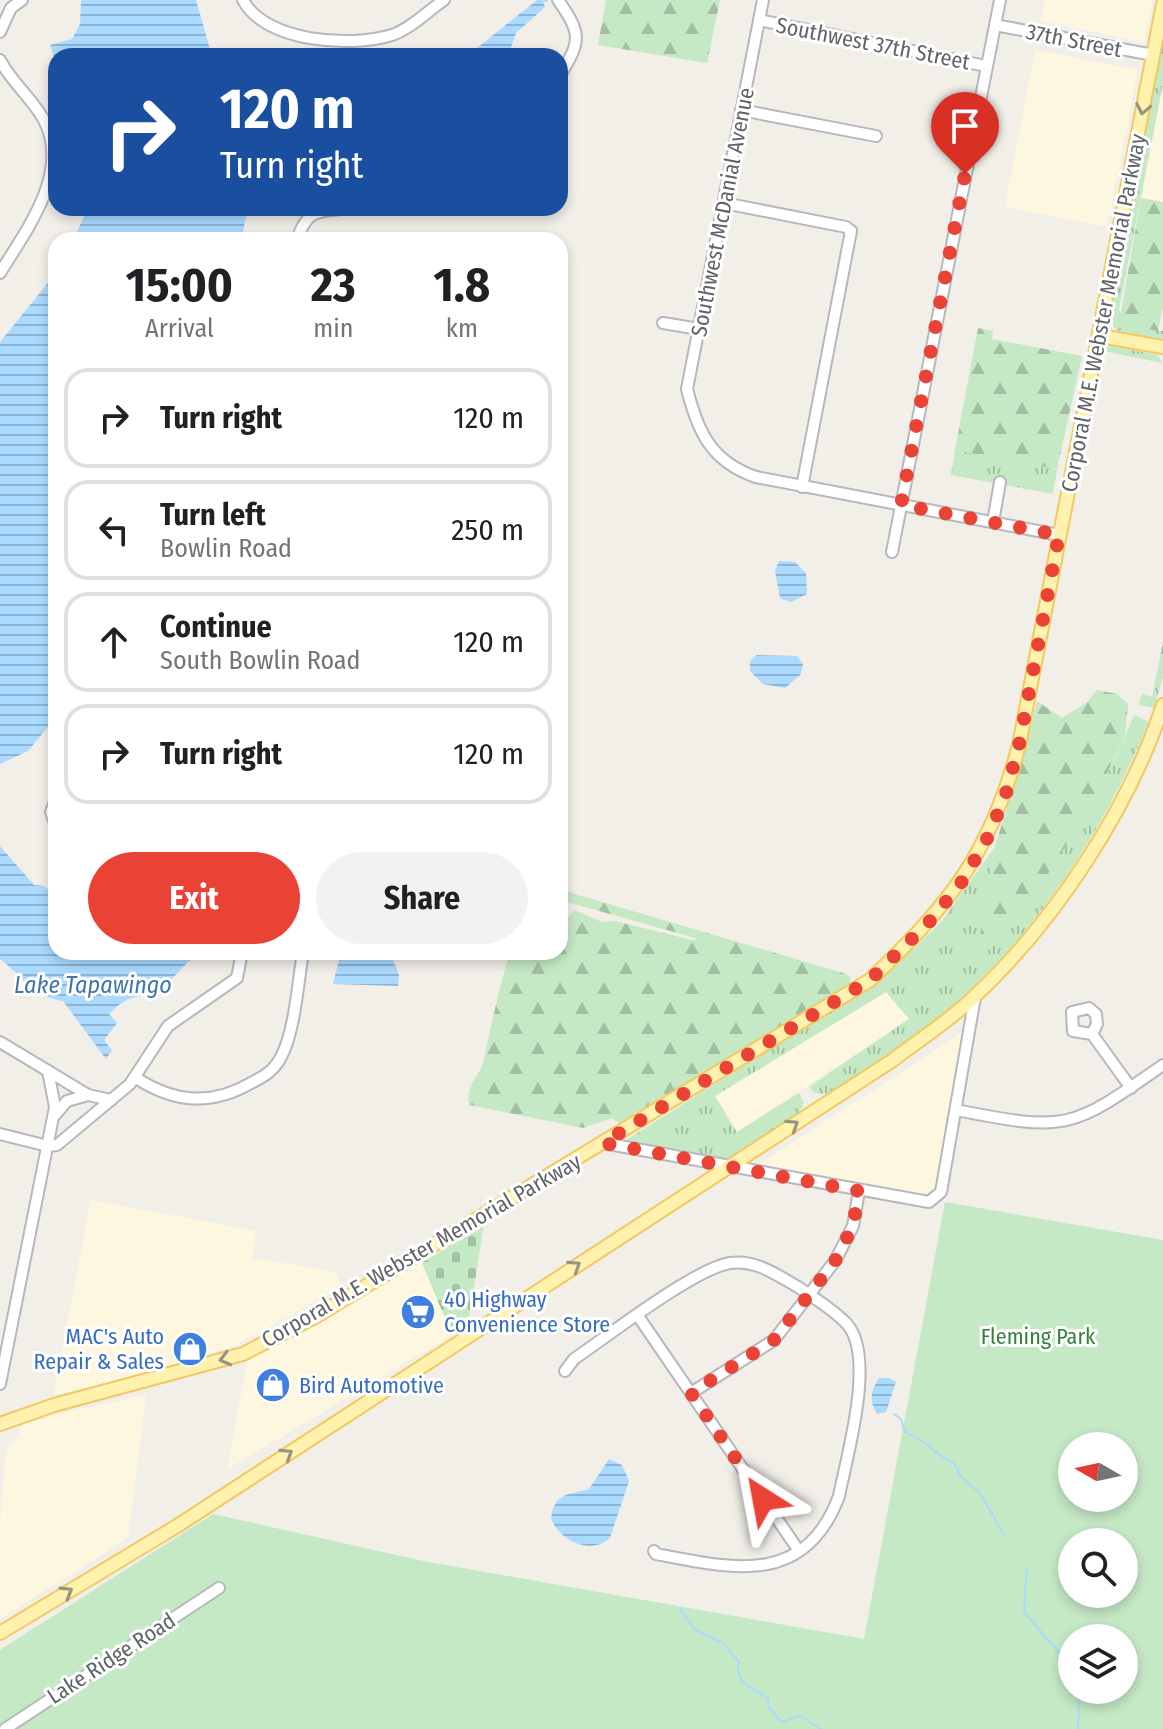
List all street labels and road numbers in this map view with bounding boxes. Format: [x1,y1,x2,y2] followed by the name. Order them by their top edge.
[774,11,973,76] street label: Southwest 37th Street
[1024,18,1125,63] street label: 37th Street
[685,85,760,339] street label: Southwest McDanial Avenue
[1055,132,1152,494] street label: Corporal M.E. Webster Memorial Parkway
[257,1148,586,1353] street label: Corporal M.E. Webster Memorial Parkway
[42,1607,180,1710] street label: Lake Ridge Road

